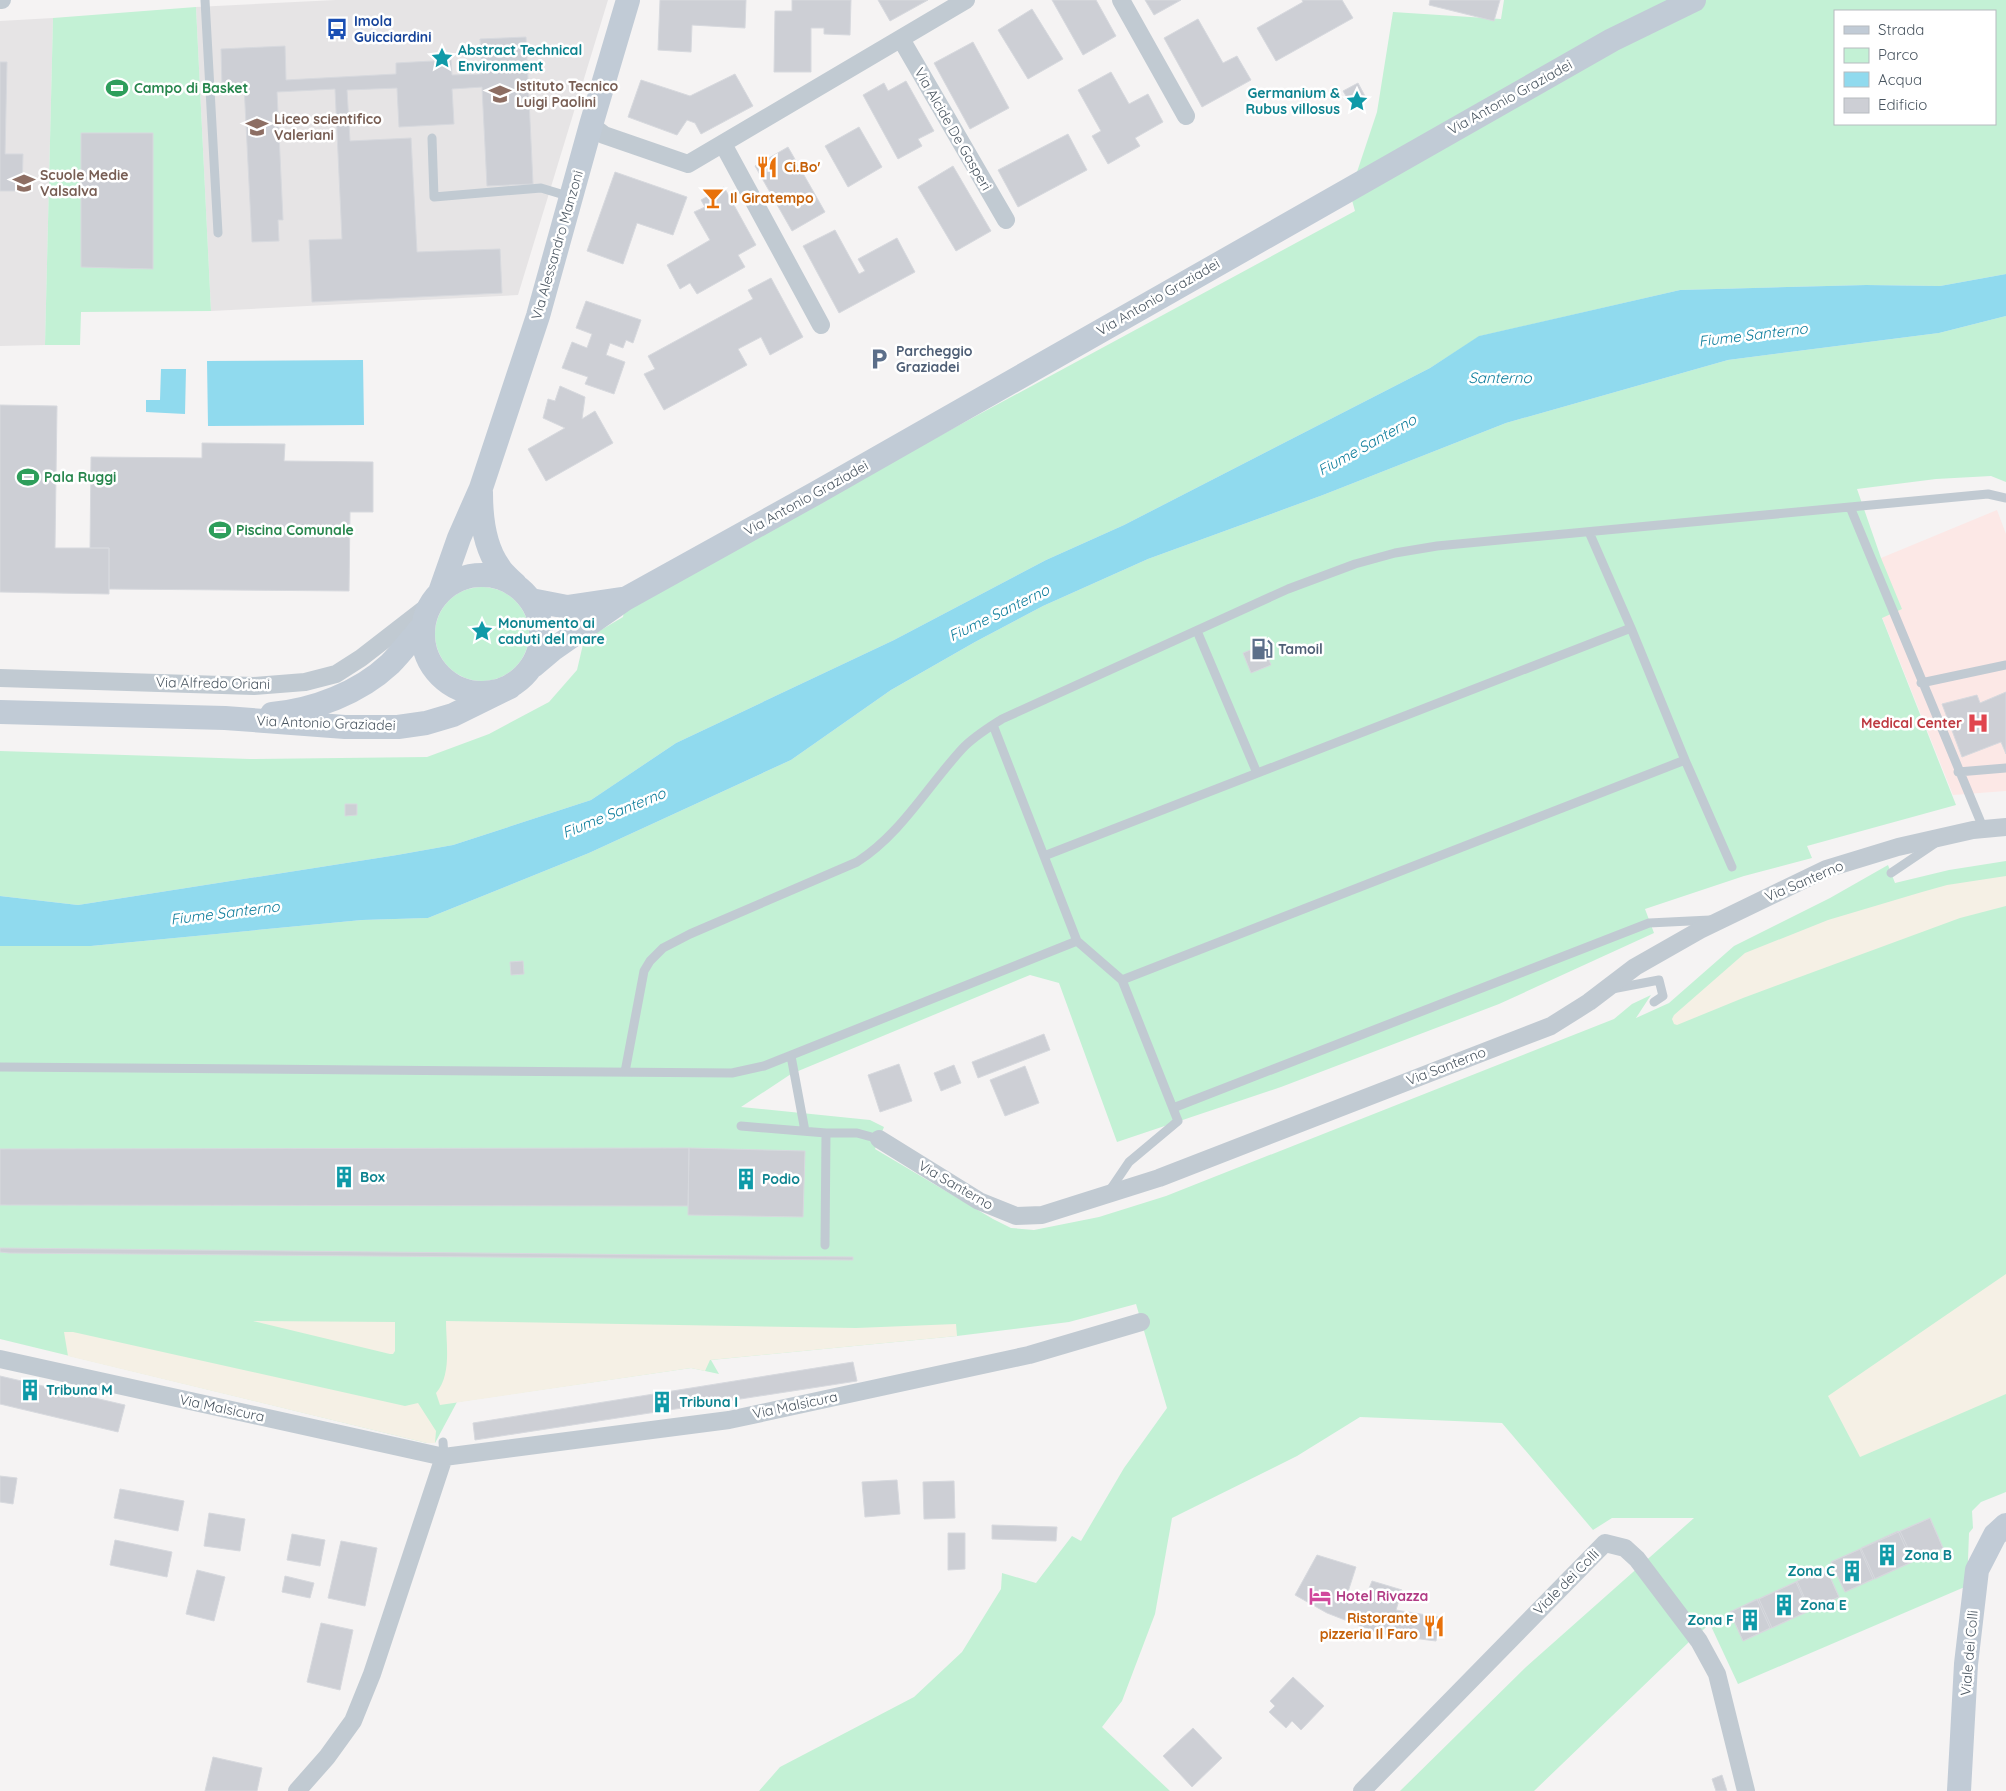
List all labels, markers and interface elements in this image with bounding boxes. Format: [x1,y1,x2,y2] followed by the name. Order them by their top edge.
[1834,10,1996,125] legend
[354,12,431,46] place label: Imola Guicciardini
[324,16,350,42] bus stop icon: Imola Guicciardini
[1878,20,1924,39] text: Strada
[458,41,582,75] place label: Abstract Technical Environment
[429,45,455,71] place icon: Abstract Technical Environment
[1878,45,1918,64] text: Parco
[1445,55,1575,139] street label: Via Antonio Graziadei
[910,64,996,194] street label: Via Alcide De Gasperi
[1878,70,1922,89] text: Acqua
[104,75,130,101] sports icon: Campo di Basket
[516,77,618,111] place label: Istituto Tecnico Luigi Paolini
[134,79,249,97] place label: Campo di Basket
[487,81,513,107] school or university icon: Istituto Tecnico Luigi Paolini
[1246,84,1340,118] place label: Germanium & Rubus villosus
[1344,88,1370,114] place icon: Germanium & Rubus villosus
[1878,95,1927,114] text: Edificio
[274,110,382,144] place label: Liceo scientifico Valeriani
[244,114,270,140] school or university icon: Liceo scientifico Valeriani
[754,154,780,180] restaurant icon: Ci.Bo'
[784,158,820,176] place label: Ci.Bo'
[40,166,129,200] place label: Scuole Medie Valsalva
[527,168,587,322] street label: Via Alessandro Manzoni
[11,170,37,196] school or university icon: Scuole Medie Valsalva
[700,185,726,211] bar icon: Il Giratempo
[730,189,814,207] place label: Il Giratempo
[1093,254,1223,340] street label: Via Antonio Graziadei
[1697,318,1809,351] water label: Fiume Santerno
[896,342,973,376] place label: Parcheggio Graziadei
[866,346,892,372] parking icon: Parcheggio Graziadei
[1468,368,1533,387] water label: Santerno
[1314,409,1420,479] water label: Fiume Santerno
[741,456,871,540] street label: Via Antonio Graziadei
[15,464,41,490] sports icon: Pala Ruggi
[44,468,116,486] place label: Pala Ruggi
[207,517,233,543] sports icon: Piscina Comunale
[236,521,354,539] place label: Piscina Comunale
[945,580,1053,645] water label: Fiume Santerno
[498,614,605,648] place label: Monumento ai caduti del mare
[469,618,495,644] place icon: Monumento ai caduti del mare
[1249,636,1275,662] fuel station icon: Tamoil
[1278,640,1323,658] place label: Tamoil
[156,673,270,693] street label: Via Alfredo Oriani
[1965,710,1991,736] hospital icon: Medical Center
[256,712,396,734] street label: Via Antonio Graziadei
[1861,714,1962,732] place label: Medical Center
[559,783,669,842] water label: Fiume Santerno
[1762,856,1846,906] street label: Via Santerno
[169,896,281,929] water label: Fiume Santerno
[1404,1043,1488,1089] street label: Via Santerno
[915,1156,997,1214] street label: Via Santerno
[331,1164,357,1190] building icon: Box
[733,1166,759,1192] building icon: Podio
[360,1168,385,1186] place label: Box
[762,1170,800,1188] place label: Podio
[17,1377,43,1403] building icon: Tribuna M
[46,1381,113,1399] place label: Tribuna M
[751,1387,839,1423] street label: Via Malsicura
[649,1389,675,1415] building icon: Tribuna I
[178,1390,266,1426] street label: Via Malsicura
[679,1393,738,1411] place label: Tribuna I
[1874,1542,1900,1568] building icon: Zona B
[1529,1545,1603,1619] street label: Viale dei Colli
[1904,1546,1952,1564] place label: Zona B
[1839,1558,1865,1584] building icon: Zona C
[1787,1562,1835,1580] place label: Zona C
[1307,1583,1333,1609] hotel icon: Hotel Rivazza
[1336,1587,1428,1605] place label: Hotel Rivazza
[1771,1592,1797,1618] building icon: Zona E
[1800,1596,1847,1614] place label: Zona E
[1737,1607,1763,1633] building icon: Zona F
[1320,1609,1418,1643] place label: Ristorante pizzeria Il Faro
[1956,1609,1982,1697] street label: Viale dei Colli
[1687,1611,1734,1629] place label: Zona F
[1421,1613,1447,1639] restaurant icon: Ristorante pizzeria Il Faro

